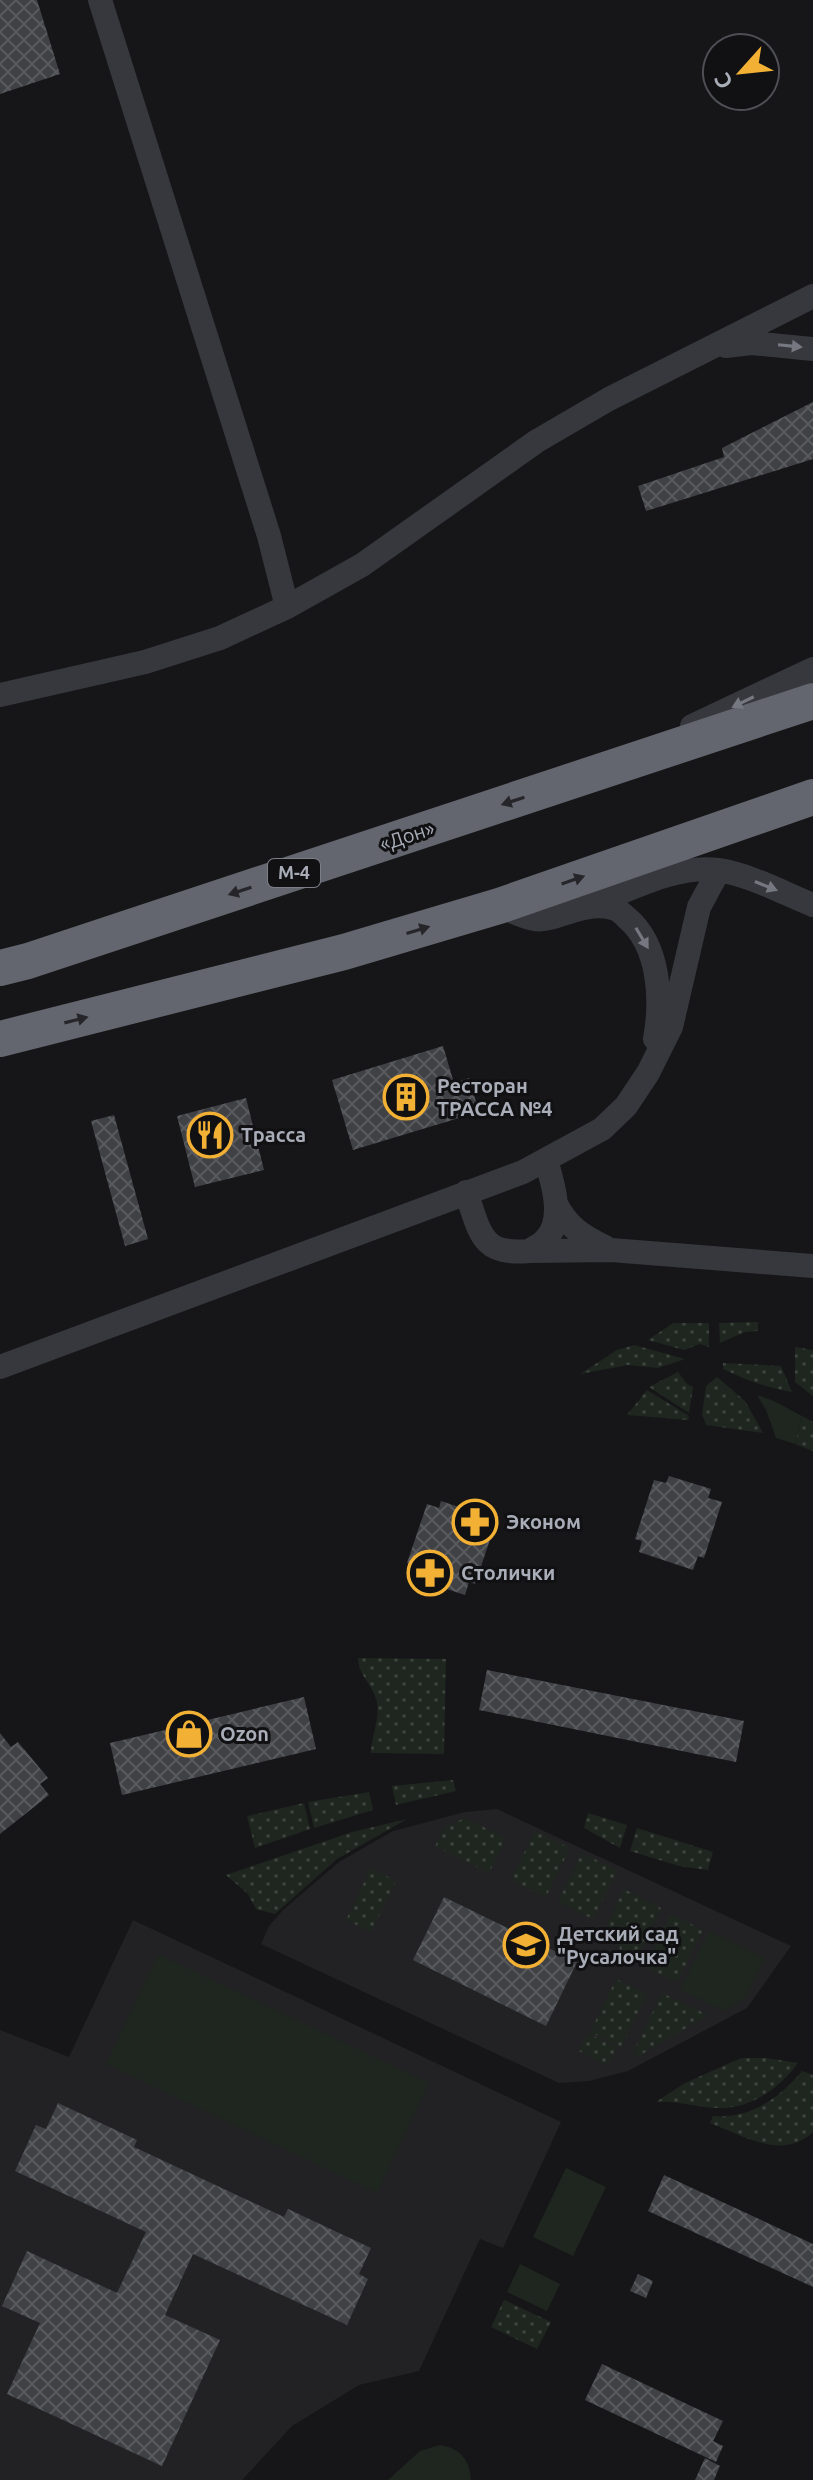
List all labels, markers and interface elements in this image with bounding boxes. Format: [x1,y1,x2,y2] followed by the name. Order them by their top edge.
[701,32,781,112] north arrow
[708,69,737,93] text: С
[778,340,803,353] one-way arrow
[731,695,754,709] one-way arrow
[501,796,525,808] one-way arrow
[377,816,437,855] street label: «Дон»
[268,859,320,887] road number: М-4
[561,874,585,886] one-way arrow
[754,880,778,893] one-way arrow
[227,886,251,898] one-way arrow
[407,923,431,936] one-way arrow
[635,927,649,949] one-way arrow
[63,1013,88,1025] one-way arrow
[382,1073,430,1121] building icon: Ресторан ТРАССА №4
[437,1074,553,1120] place label: Ресторан ТРАССА №4
[186,1111,234,1159] restaurant icon: Трасса
[241,1123,306,1146] place label: Трасса
[451,1498,499,1546] pharmacy icon: Эконом
[506,1510,581,1533] place label: Эконом
[406,1549,454,1597] pharmacy icon: Столички
[461,1561,555,1584] place label: Столички
[165,1710,213,1758] shop icon: Ozon
[220,1722,269,1745] place label: Ozon
[502,1921,550,1969] school or university icon: Детский сад "Русалочка"
[557,1922,679,1968] place label: Детский сад "Русалочка"

